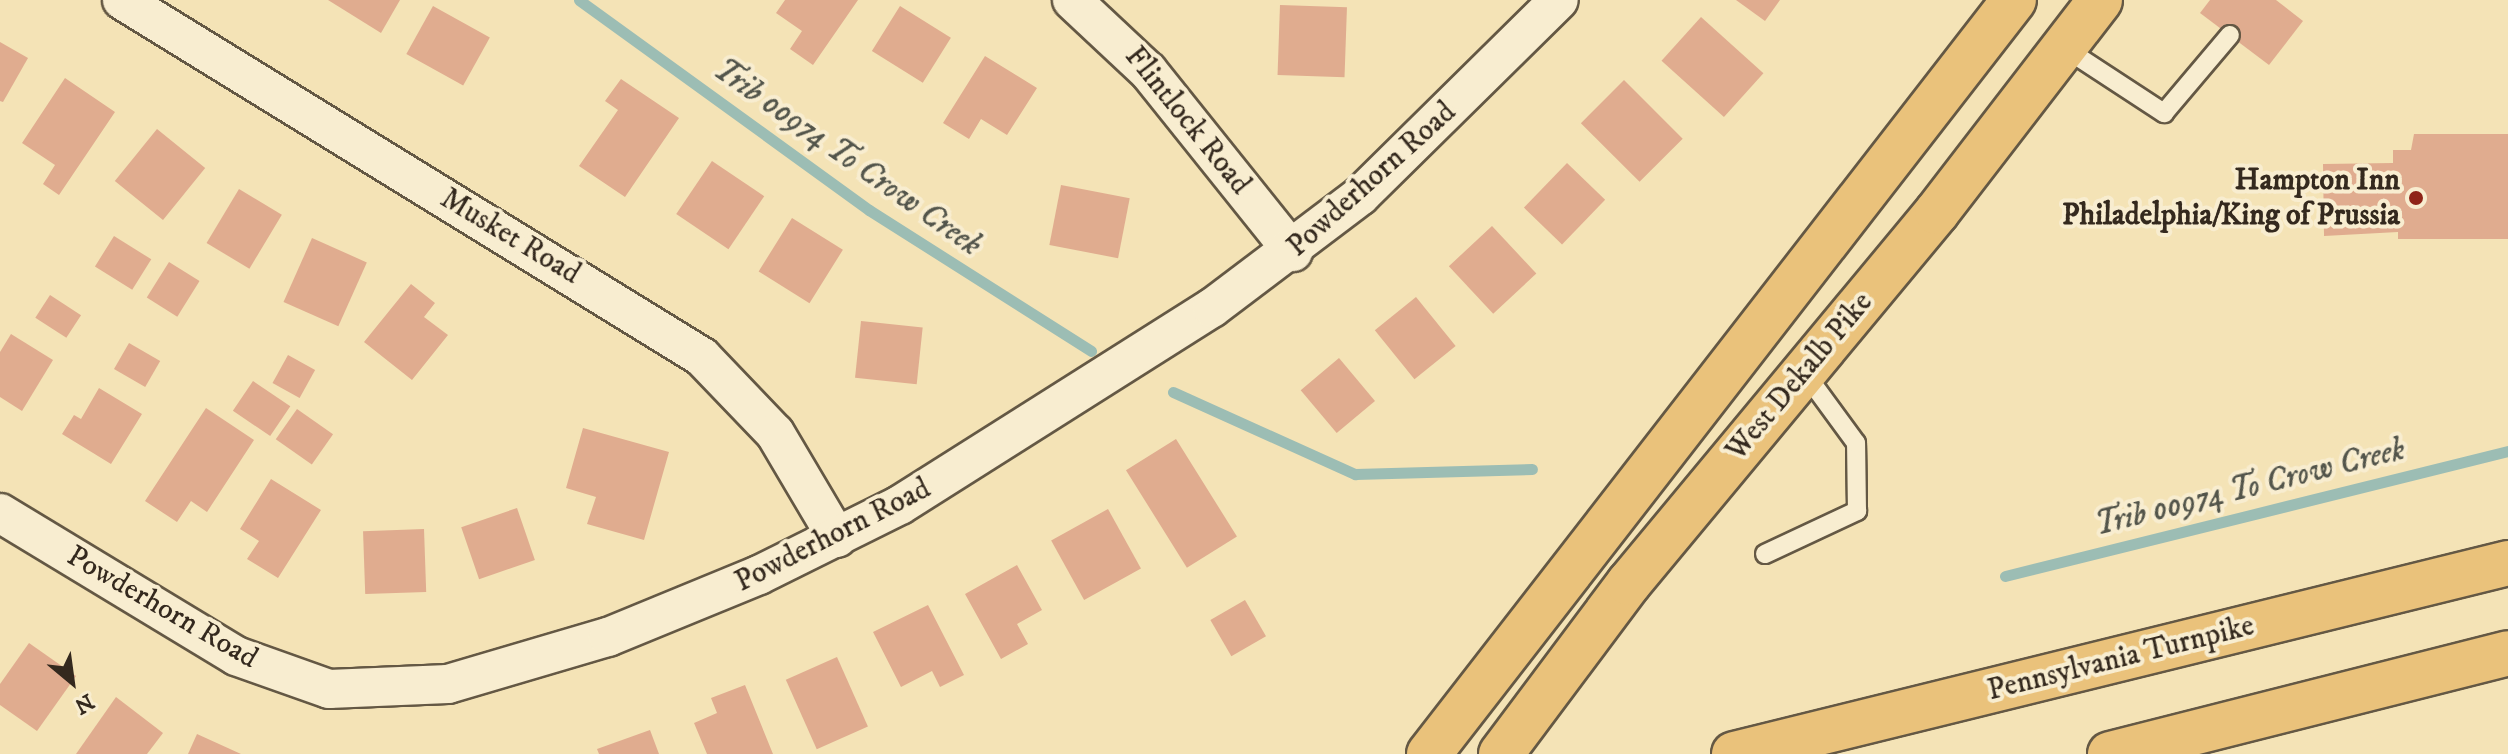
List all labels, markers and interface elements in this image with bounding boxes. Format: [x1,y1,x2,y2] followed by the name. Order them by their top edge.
[1116,40,1258,202] street label: Flintlock Road
[706,51,988,265] water label: Trib 00974 To Crow Creek
[1280,95,1464,265] street label: Powderhorn Road
[2062,163,2400,234] place label: Hampton Inn Philadelphia/King of Prussia
[434,181,586,293] street label: Musket Road
[2407,189,2425,207] marker: Hampton Inn Philadelphia/King of Prussia
[1719,286,1881,468] street label: West Dekalb Pike
[2091,431,2409,545] water label: Trib 00974 To Crow Creek
[729,471,937,601] street label: Powderhorn Road
[60,539,264,677] street label: Powderhorn Road
[1984,608,2258,710] street label: Pennsylvania Turnpike
[32,642,112,722] north arrow
[69,687,98,720] text: N

